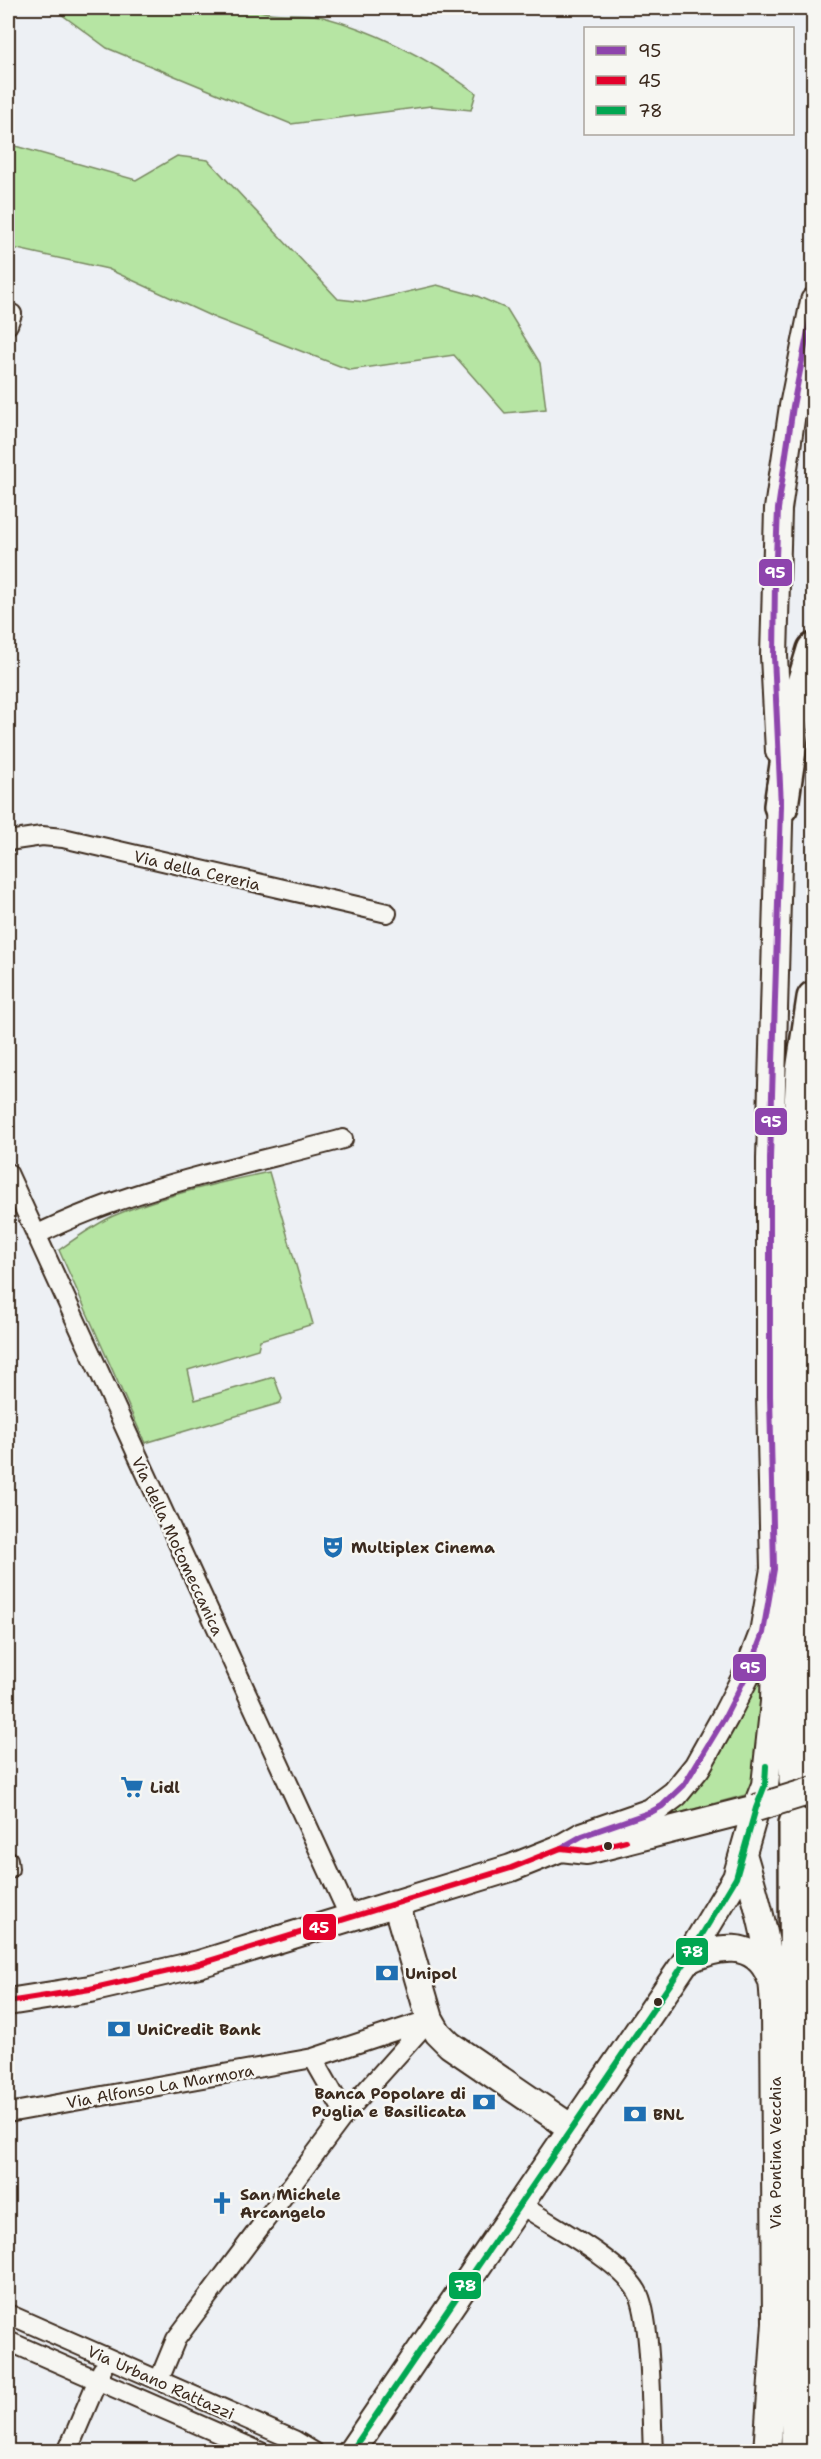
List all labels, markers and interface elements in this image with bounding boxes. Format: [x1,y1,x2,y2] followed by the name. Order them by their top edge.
[584,27,794,135] legend
[638,39,661,63] text: 95
[638,69,661,93] text: 45
[638,99,662,123] text: 78
[758,558,793,587] line badge: 95
[764,562,786,583] text: 95
[132,846,262,895] street label: Via della Cereria
[754,1107,788,1136] line badge: 95
[760,1111,782,1132] text: 95
[127,1453,228,1639] street label: Via della Motomeccanica
[320,1534,346,1560] theatre icon: Multiplex Cinema
[351,1537,495,1558] place label: Multiplex Cinema
[732,1653,767,1682] line badge: 95
[739,1657,761,1678] text: 95
[119,1774,145,1800] supermarket icon: Lidl
[150,1777,180,1798] place label: Lidl
[602,1840,614,1852] unlabelled marker
[302,1913,337,1941] line badge: 45
[309,1917,329,1938] text: 45
[675,1937,709,1966] line badge: 78
[681,1941,703,1962] text: 78
[374,1960,400,1986] bank icon: Unipol
[405,1963,458,1984] place label: Unipol
[652,1996,664,2008] unlabelled marker
[106,2016,132,2042] bank icon: UniCredit Bank
[137,2019,261,2040] place label: UniCredit Bank
[65,2060,256,2113] street label: Via Alfonso La Marmora
[765,2077,786,2229] street label: Via Pontina Vecchia
[312,2083,466,2122] place label: Banca Popolare di Puglia e Basilicata
[471,2089,497,2115] bank icon: Banca Popolare di Puglia e Basilicata
[622,2101,648,2127] bank icon: BNL
[653,2104,684,2125] place label: BNL
[240,2184,341,2223] place label: San Michele Arcangelo
[209,2190,235,2216] church icon: San Michele Arcangelo
[448,2271,482,2300] line badge: 78
[454,2275,476,2296] text: 78
[84,2341,238,2424] street label: Via Urbano Rattazzi

